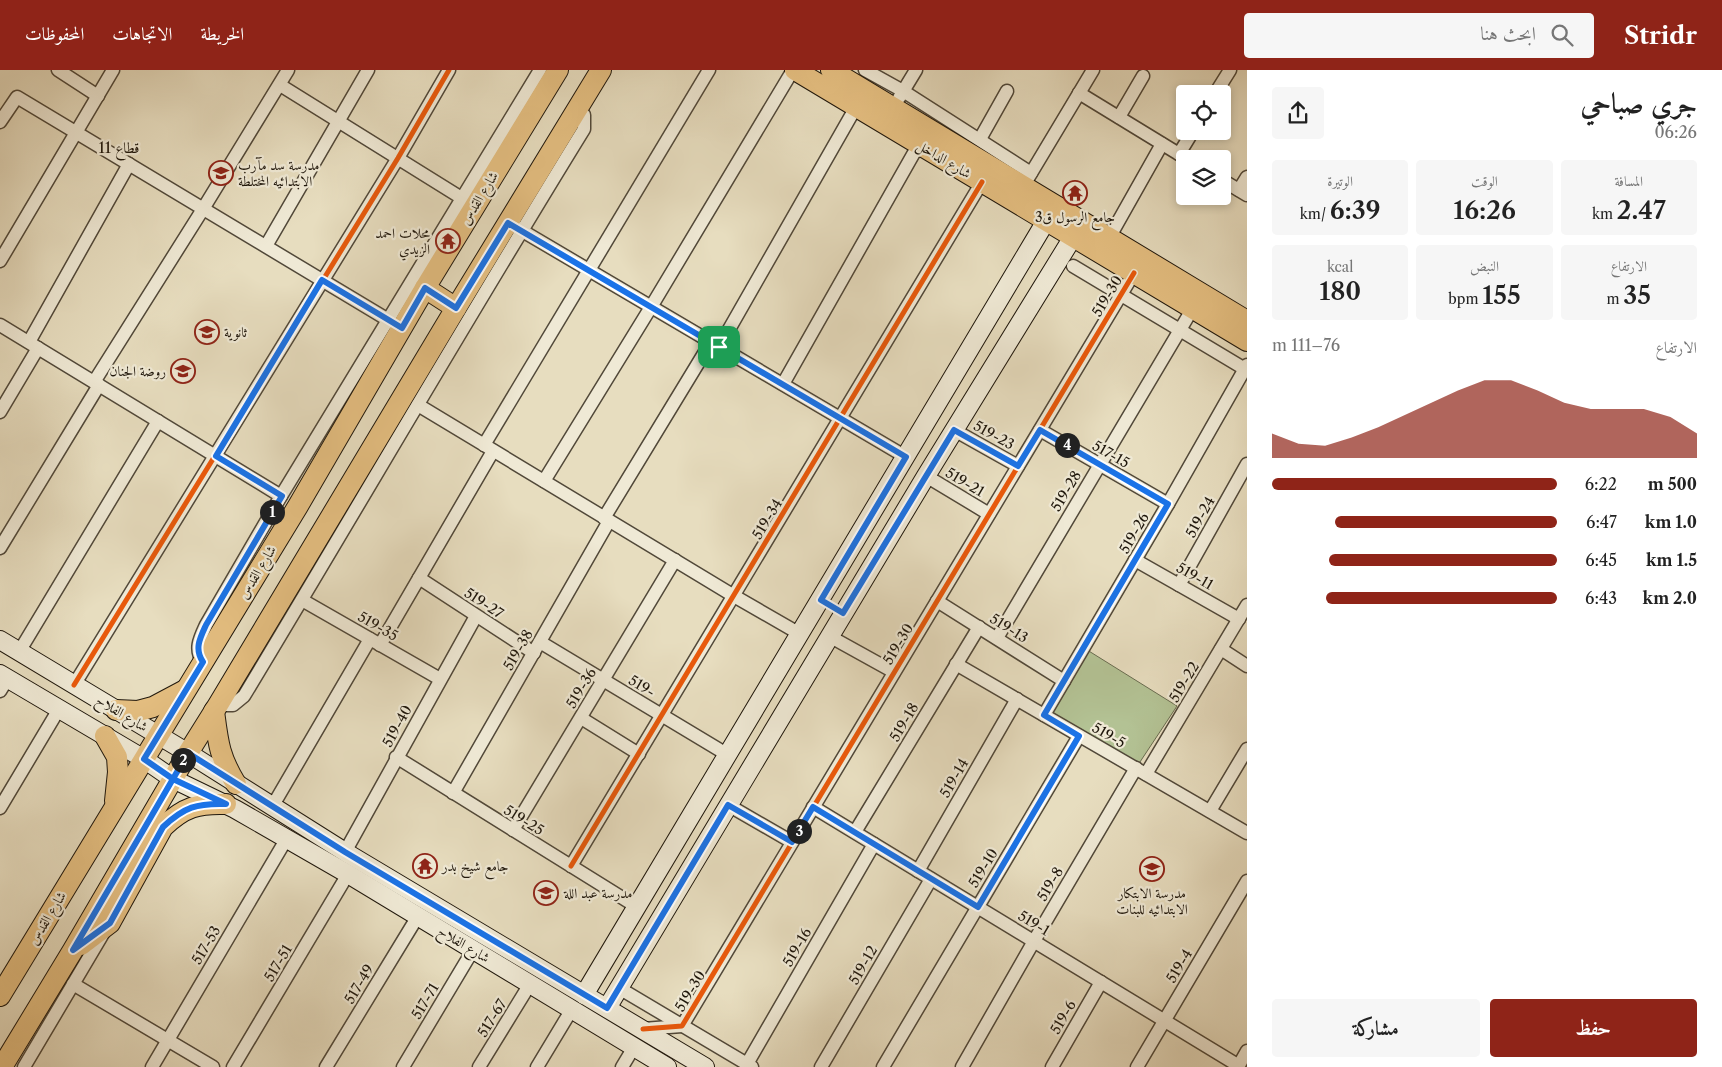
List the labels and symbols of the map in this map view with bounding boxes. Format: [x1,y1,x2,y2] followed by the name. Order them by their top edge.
[912,136,975,185] street label: شارع الداخل
[99,138,139,161] district label: قطاع 11
[238,156,319,190] place label: مدرسة سد مآرب الابتدائيه المختلطة
[208,160,234,186] school or university icon: مدرسة سد مآرب الابتدائيه المختلطة
[456,168,505,230] street label: شارع القدس
[1062,180,1088,206] temple icon: جامع الرسول ق3
[1035,208,1115,231] place label: جامع الرسول ق3
[375,224,431,261] place label: محلات احمد الزيدي
[435,228,461,254] temple icon: محلات احمد الزيدي
[1088,272,1126,320] street label: 519-30
[194,319,220,345] school or university icon: ثانوية
[224,323,247,341] place label: ثانوية
[698,326,740,368] pin
[170,358,196,384] school or university icon: روضة الجنان
[110,362,166,380] place label: روضة الجنان
[970,416,1018,454] street label: 519-23
[1054,432,1080,458] pin: 4
[1089,436,1133,472] street label: 517-15
[942,463,988,501] street label: 519-21
[1047,467,1085,515] street label: 519-28
[1181,493,1219,541] street label: 519-24
[748,496,786,542] street label: 519-34
[260,500,284,524] pin: 1
[1115,509,1153,557] street label: 519-26
[234,542,283,604] street label: شارع القدس
[1173,558,1217,594] street label: 519-11
[461,584,507,622] street label: 519-27
[355,607,401,645] street label: 519-35
[987,609,1031,647] street label: 519-13
[879,620,917,668] street label: 519-30
[499,626,537,674] street label: 519-38
[1165,658,1203,706] street label: 519-22
[562,665,600,711] street label: 519-36
[625,671,659,701] street label: 519-
[91,690,151,739] street label: شارع الفلاح
[885,699,923,745] street label: 519-18
[378,702,416,750] street label: 519-40
[1089,718,1129,752] street label: 519-5
[170,748,196,772] pin: 2
[936,755,972,801] street label: 519-14
[501,801,547,839] street label: 519-25
[786,818,812,844] pin: 3
[964,845,1002,891] street label: 519-10
[412,853,438,879] temple icon: جامع شيخ بدر
[1139,856,1165,882] school or university icon: مدرسة الابتكار الابتدائيه للبنات
[440,857,509,880] place label: جامع شيخ بدر
[1033,864,1067,904] street label: 519-8
[533,880,559,906] school or university icon: مدرسة عبد اللة
[563,884,632,902] place label: مدرسة عبد اللة
[1116,884,1188,918] place label: مدرسة الابتكار الابتدائيه للبنات
[24,888,73,950] street label: شارع القدس
[1015,907,1053,939] street label: 519-1
[433,921,493,970] street label: شارع الفلاح
[188,922,224,968] street label: 517-53
[779,924,815,970] street label: 519-16
[260,941,296,985] street label: 517-51
[845,942,881,988] street label: 519-12
[1162,946,1196,986] street label: 519-4
[340,961,378,1007] street label: 517-49
[671,967,709,1015] street label: 519-30
[407,980,443,1022] street label: 517-71
[473,996,511,1040] street label: 517-67
[1046,997,1080,1037] street label: 519-6

